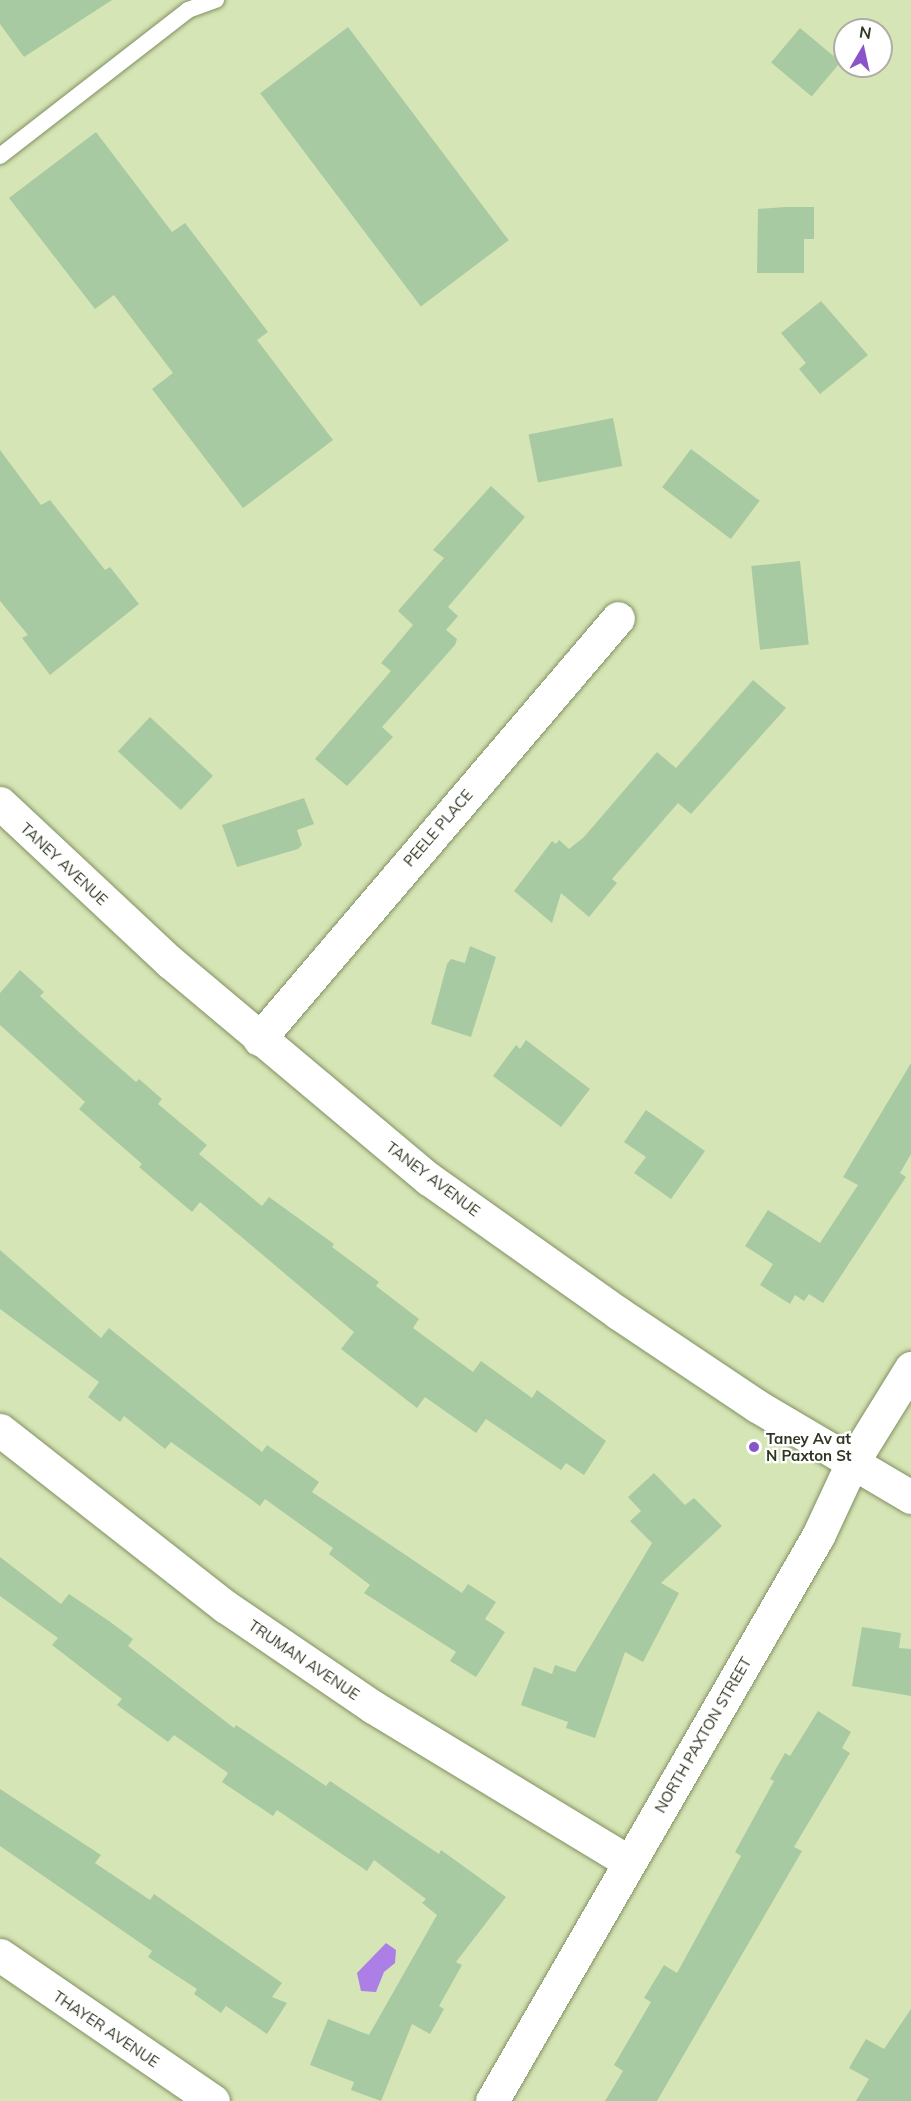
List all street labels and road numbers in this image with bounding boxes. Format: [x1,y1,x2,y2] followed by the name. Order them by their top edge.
[400,786,476,870] street label: PEELE PLACE
[17,819,111,909] street label: TANEY AVENUE
[383,1138,483,1220] street label: TANEY AVENUE
[245,1616,363,1704] street label: TRUMAN AVENUE
[651,1654,755,1816] street label: NORTH PAXTON STREET
[50,1987,162,2071] street label: THAYER AVENUE

